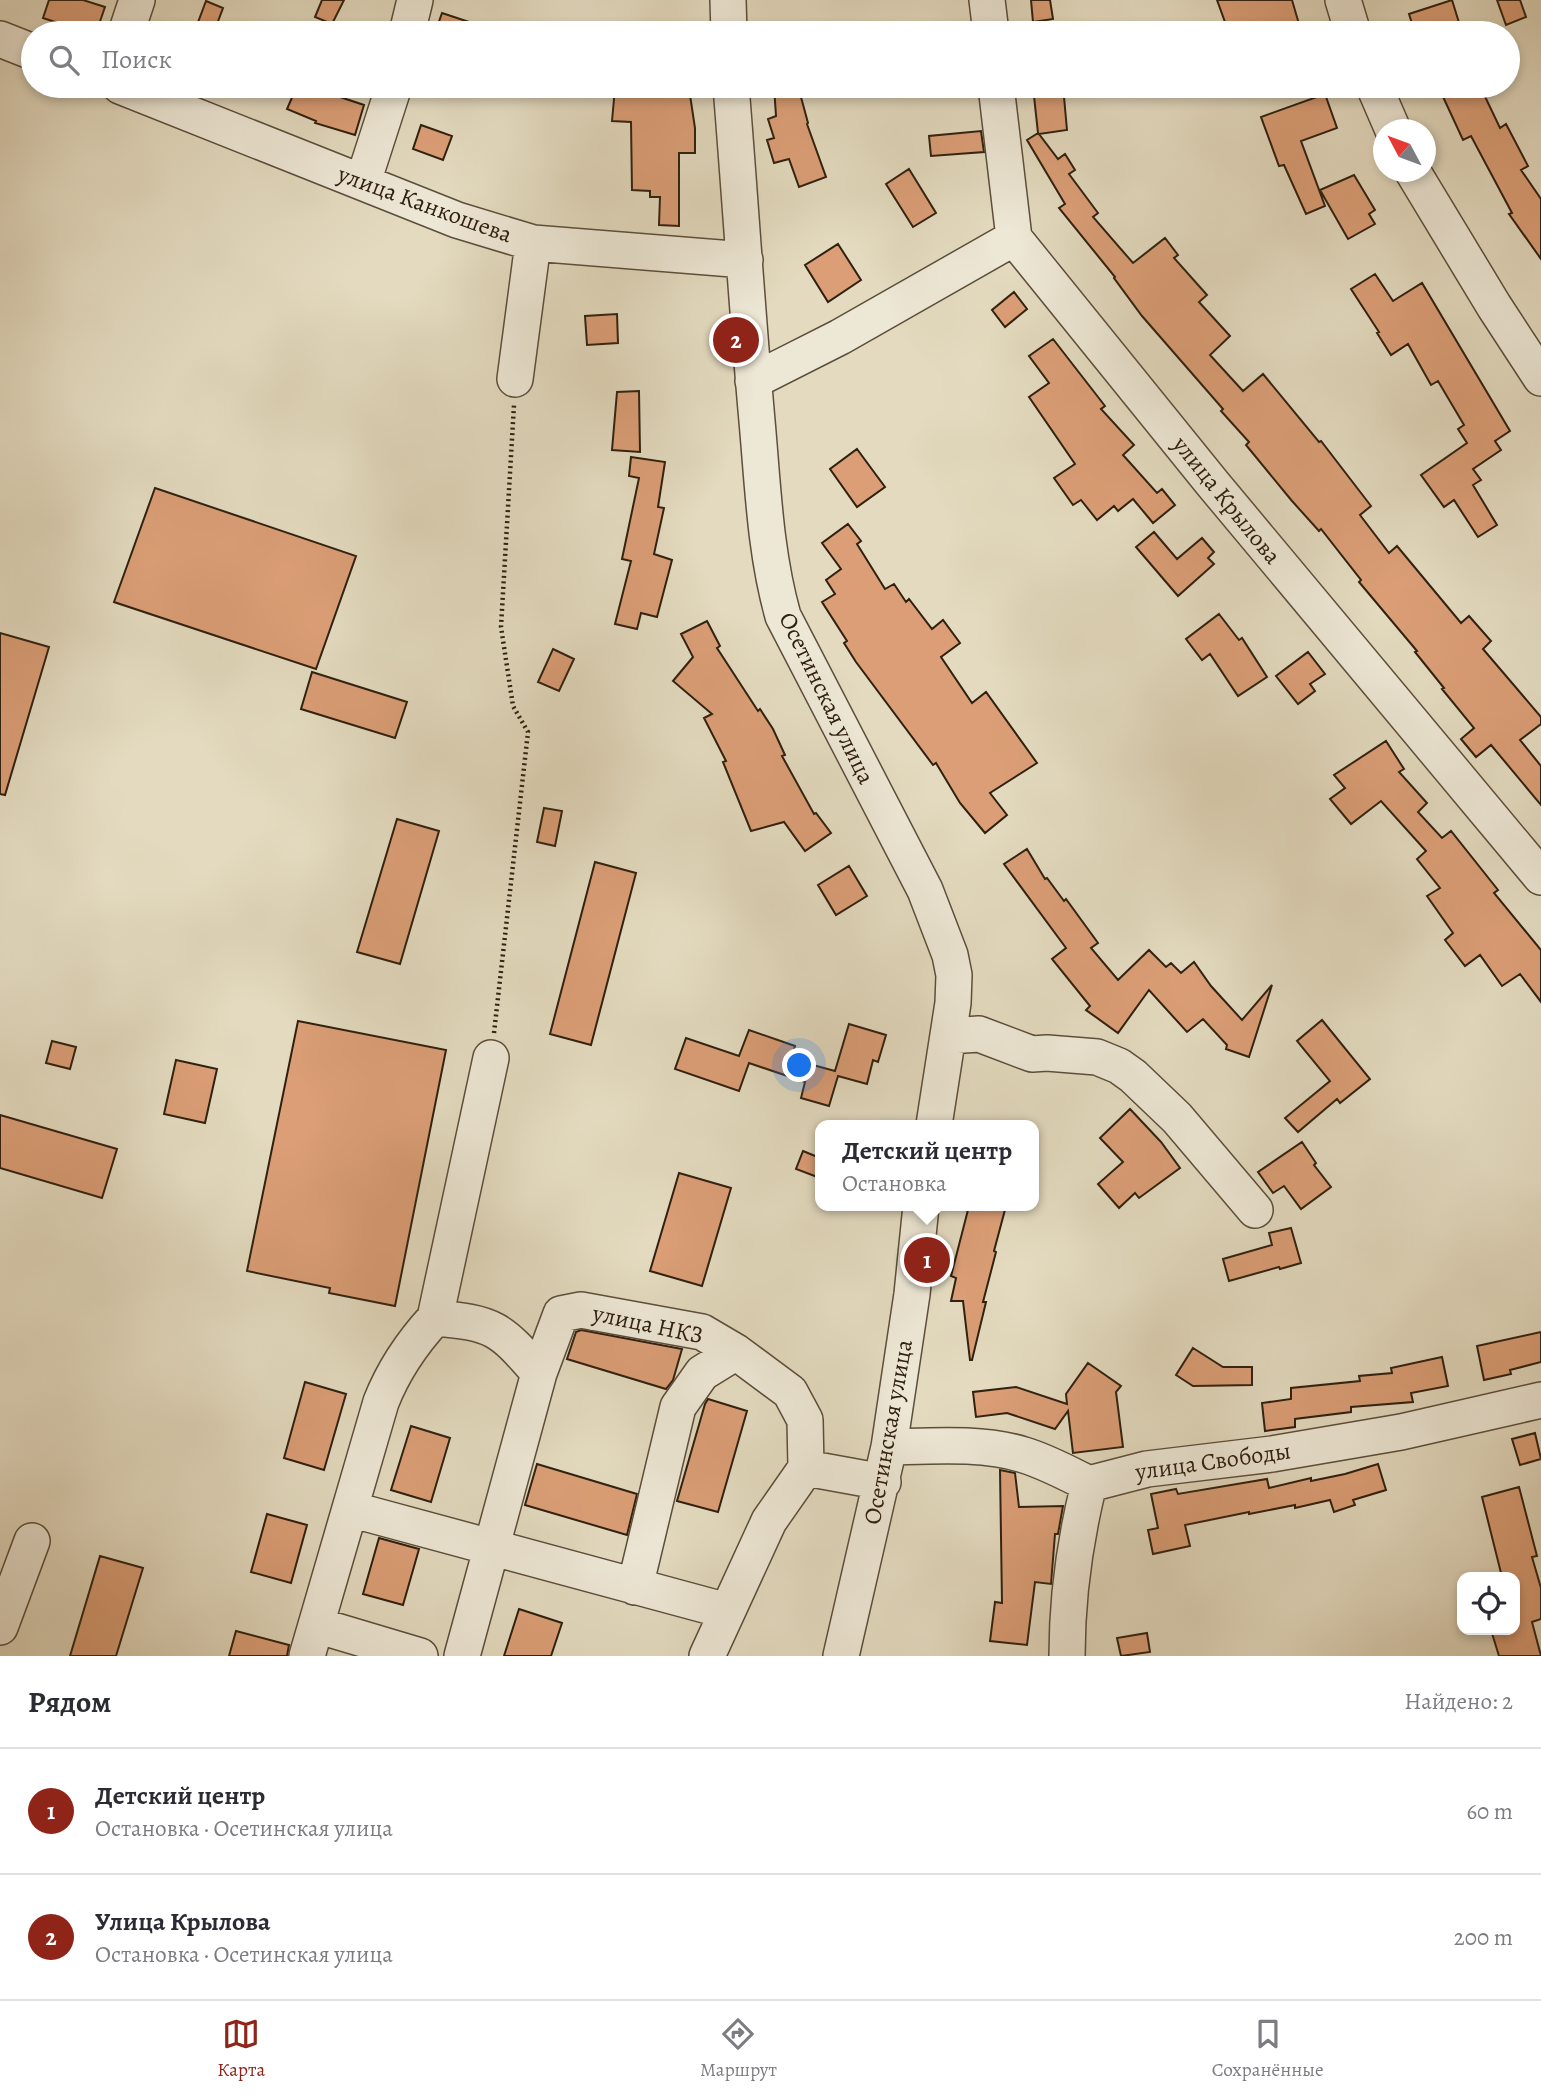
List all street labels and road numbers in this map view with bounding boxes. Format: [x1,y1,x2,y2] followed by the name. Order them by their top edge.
[332,157,517,250] street label: улица Канкошева
[1165,429,1289,571] street label: улица Крылова
[772,607,882,789] street label: Осетинская улица
[589,1296,706,1351] street label: улица НКЗ
[856,1337,920,1527] street label: Осетинская улица
[1132,1434,1293,1488] street label: улица Свободы

